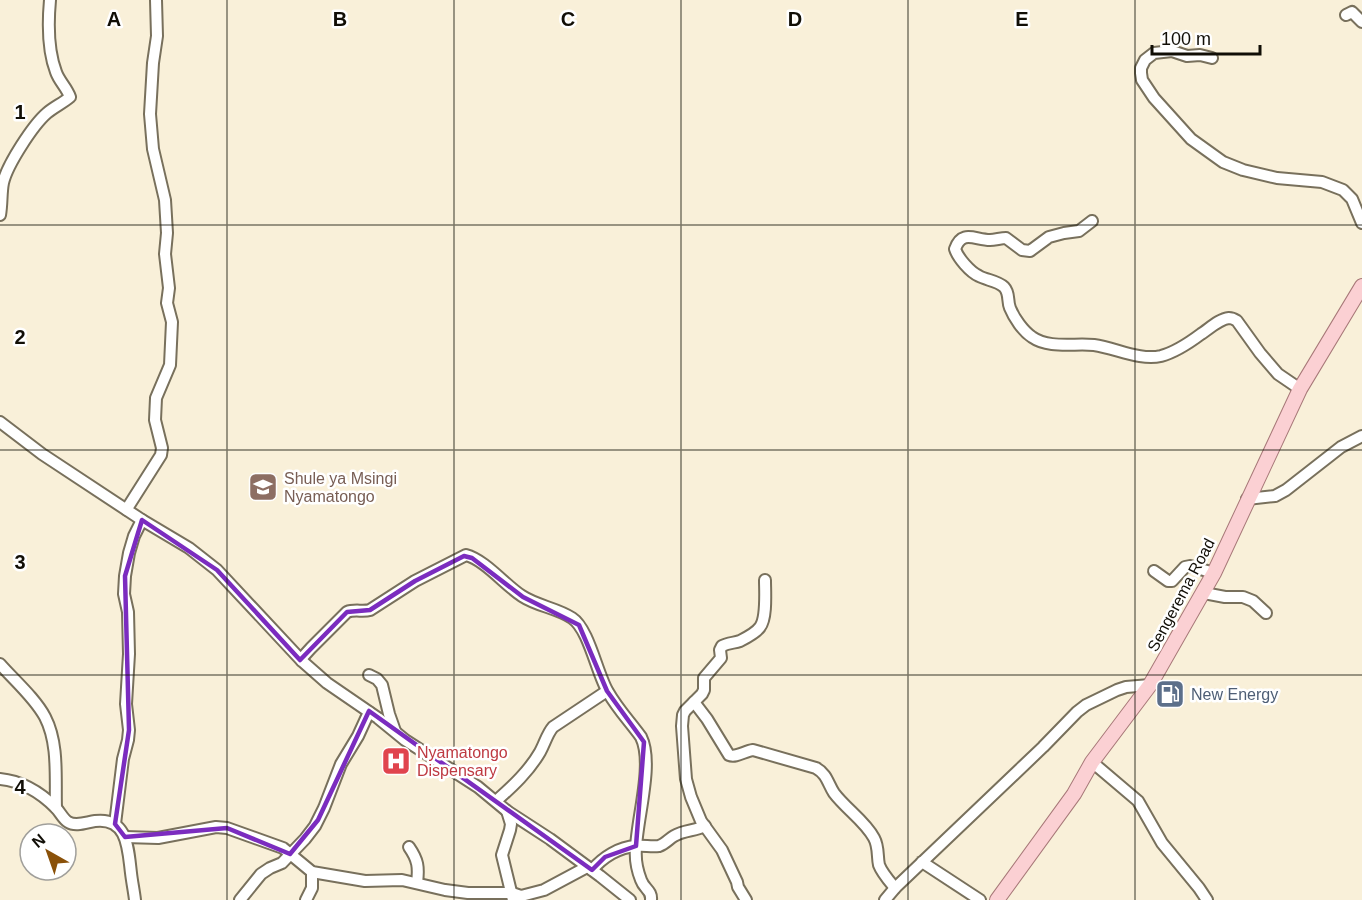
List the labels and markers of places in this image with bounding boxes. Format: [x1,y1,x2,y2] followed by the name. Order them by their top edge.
[284,470,397,505] place label: Shule ya Msingi Nyamatongo
[247,471,279,503] school or university icon: Shule ya Msingi Nyamatongo
[1154,678,1186,710] fuel station icon: New Energy
[1191,686,1278,703] place label: New Energy
[417,744,508,779] place label: Nyamatongo Dispensary
[380,745,412,777] hospital icon: Nyamatongo Dispensary

